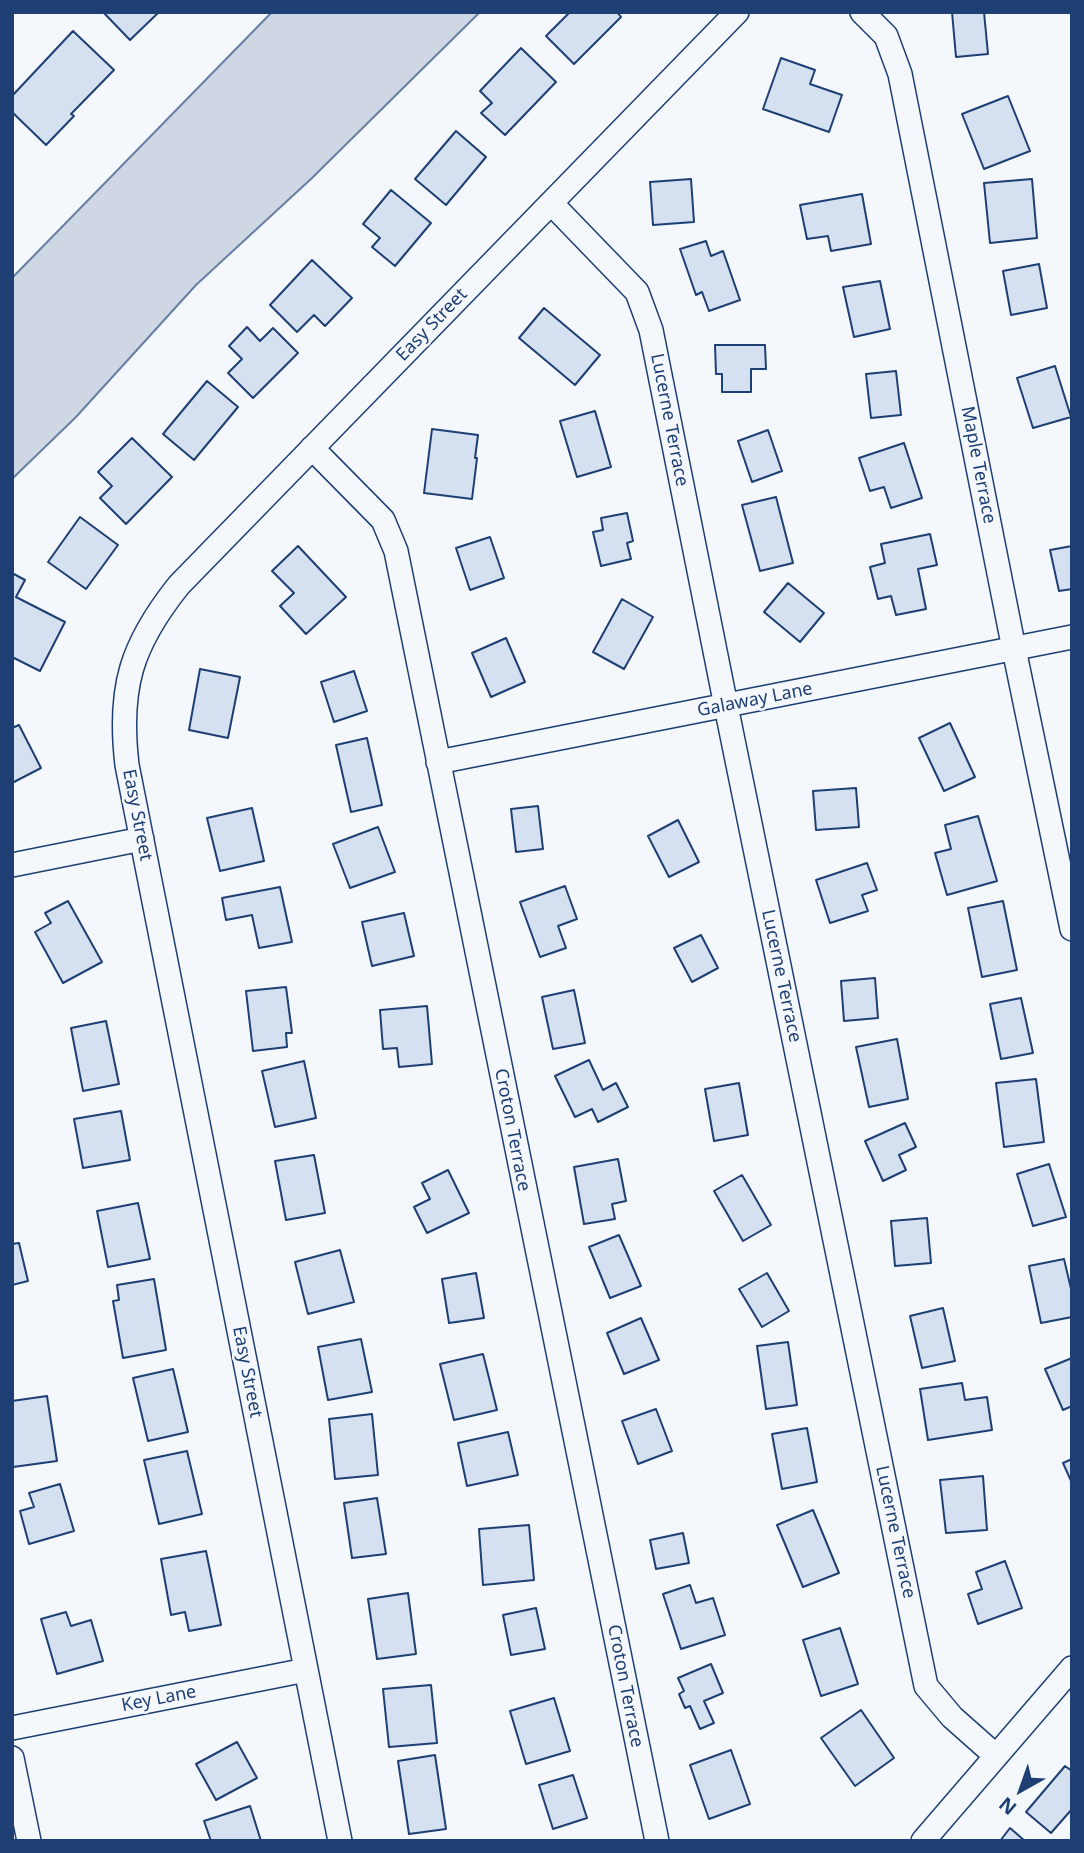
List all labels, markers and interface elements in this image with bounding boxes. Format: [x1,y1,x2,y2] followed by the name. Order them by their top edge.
[392,284,472,366] street label: Easy Street
[646,352,692,488] street label: Lucerne Terrace
[956,404,1000,526] street label: Maple Terrace
[696,678,814,722] street label: Galaway Lane
[118,767,156,863] street label: Easy Street
[756,908,806,1044] street label: Lucerne Terrace
[489,1067,535,1193] street label: Croton Terrace
[228,1324,266,1420] street label: Easy Street
[870,1464,920,1600] street label: Lucerne Terrace
[602,1623,648,1749] street label: Croton Terrace
[120,1681,198,1717] street label: Key Lane
[986,1755,1056,1825] north arrow
[993,1791,1022,1821] text: N

